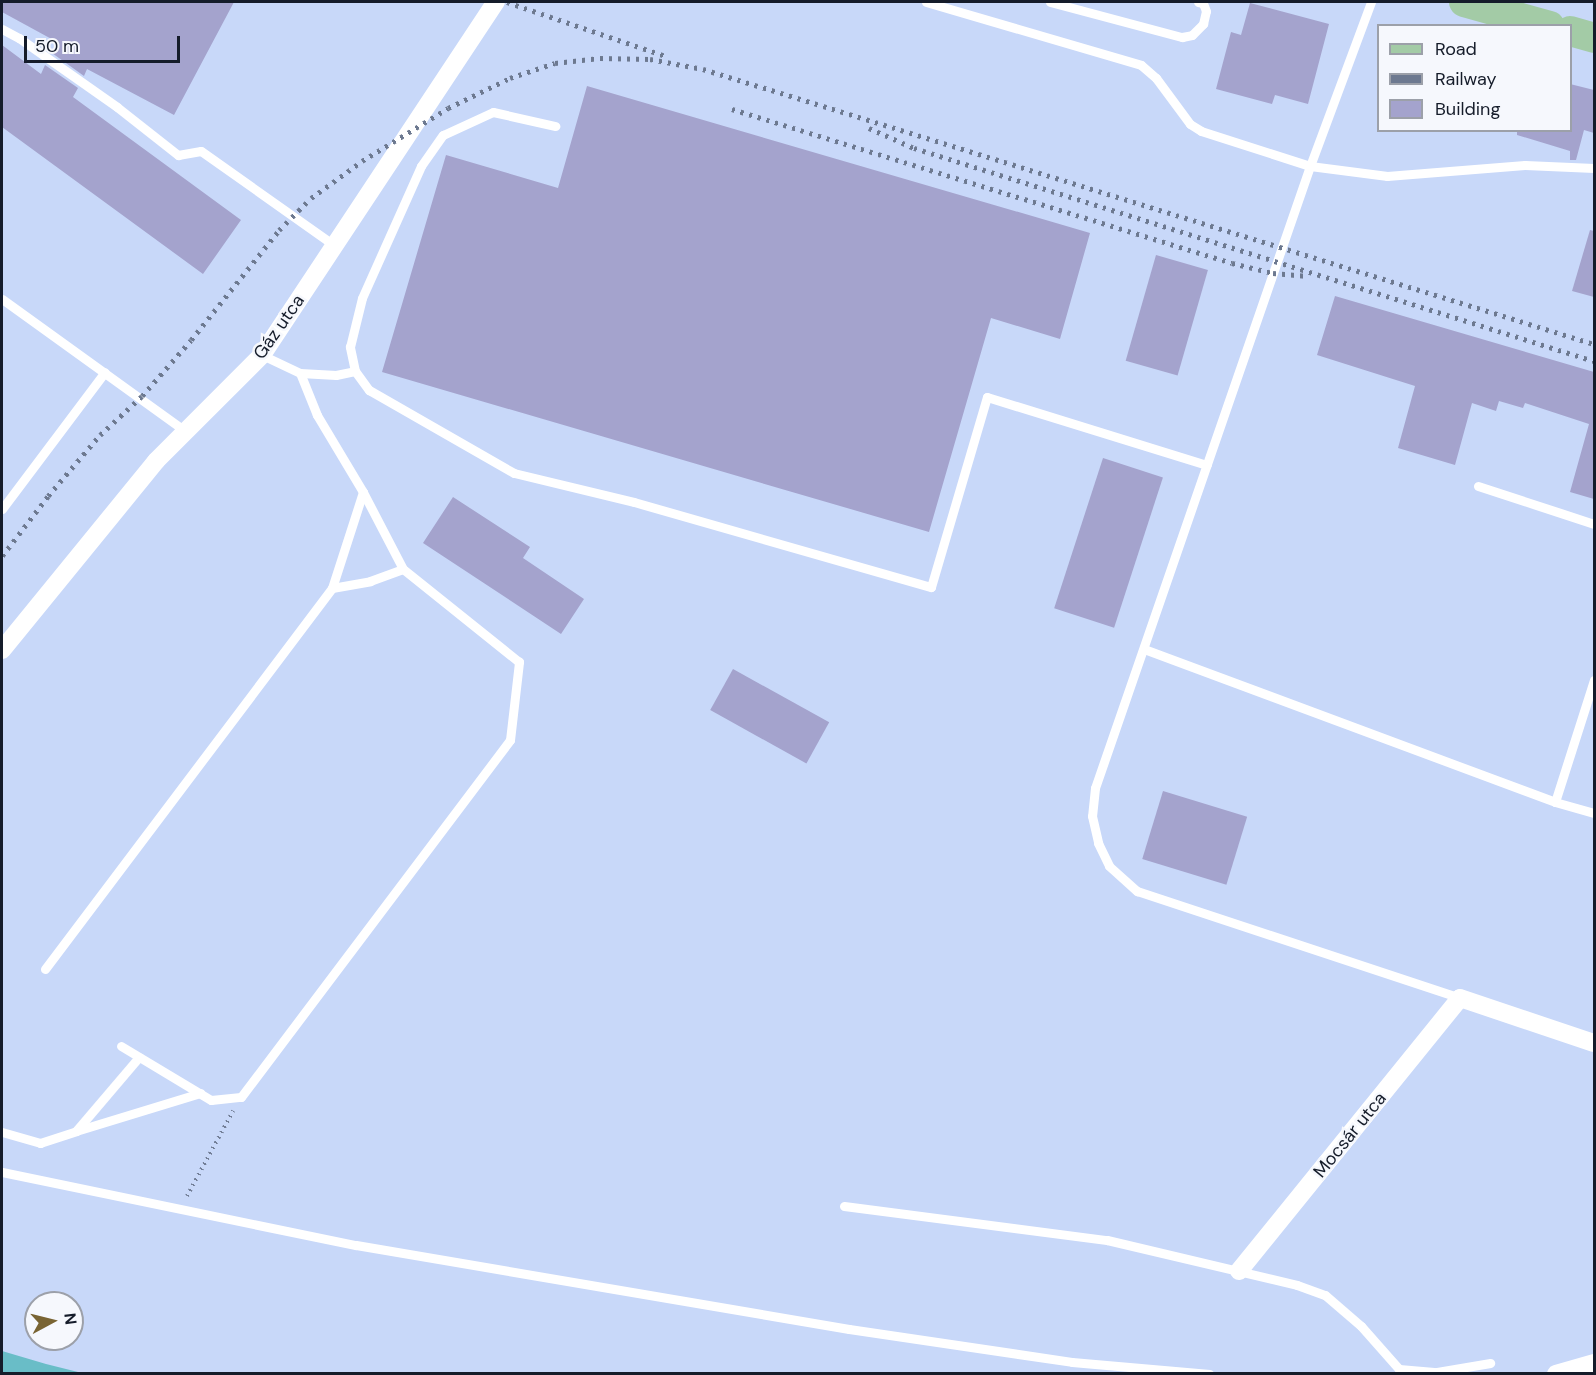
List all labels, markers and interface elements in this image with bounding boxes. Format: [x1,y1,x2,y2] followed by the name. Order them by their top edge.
[27,24,183,62] scale bar
[1377,24,1572,132] legend
[35,34,79,58] text: 50 m
[1435,37,1477,61] text: Road
[1435,67,1497,91] text: Railway
[1435,97,1500,121] text: Building
[249,291,309,363] street label: Gáz utca
[1309,1088,1391,1182] street label: Mocsár utca
[24,1291,84,1351] north arrow
[59,1312,82,1326] text: N

